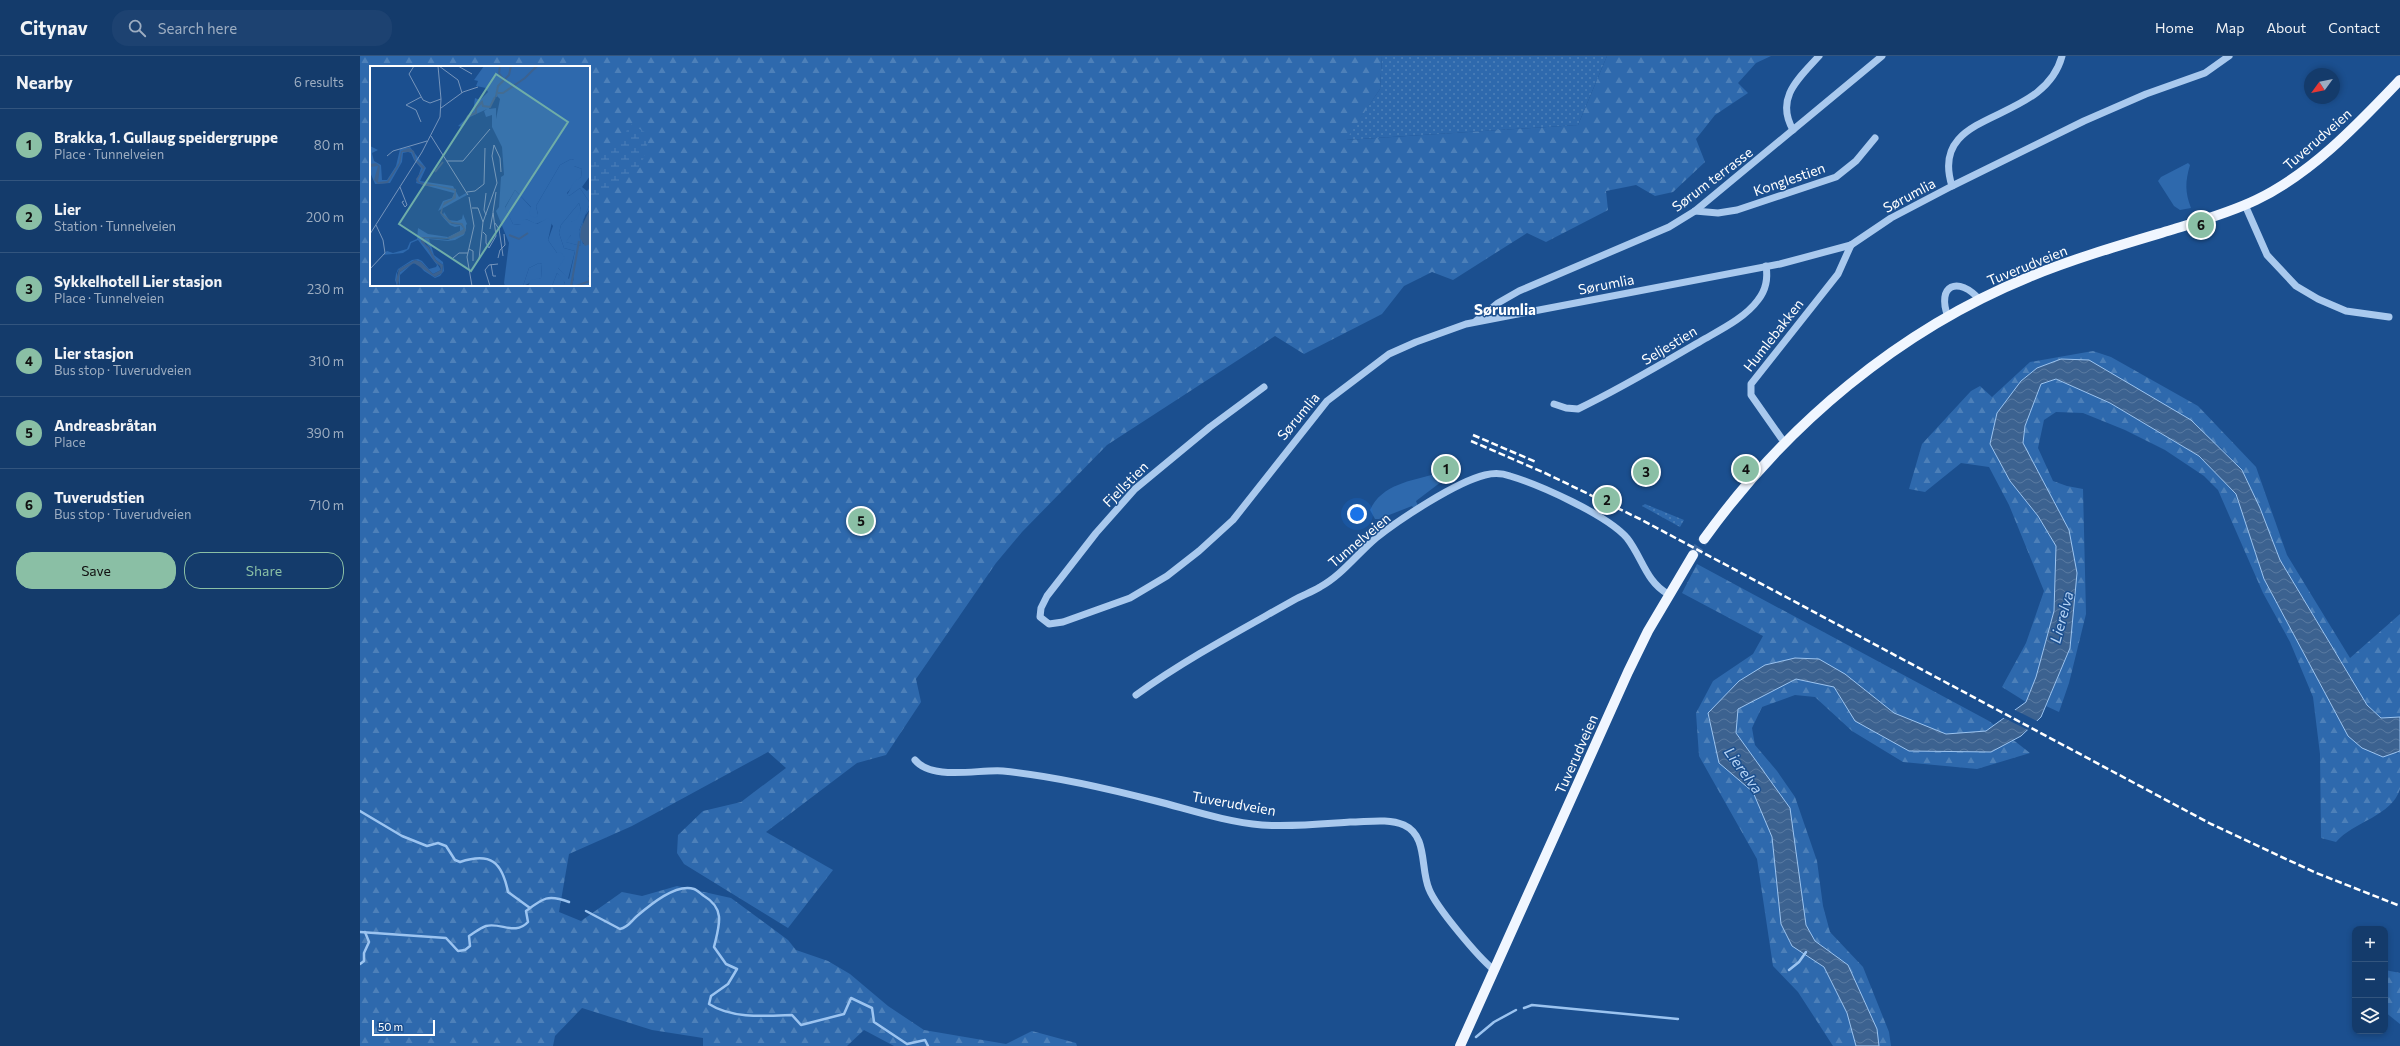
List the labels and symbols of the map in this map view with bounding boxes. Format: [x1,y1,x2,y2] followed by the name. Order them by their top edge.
[370,66,590,286] inset map
[2304,68,2340,104] north arrow
[2279,105,2355,173] street label: Tuverudveien
[1668,143,1756,215] street label: Sørum terrasse
[1751,159,1827,199] street label: Konglestien
[1880,174,1938,216] street label: Sørumlia
[2188,210,2214,240] pin: 6
[1985,241,2069,289] street label: Tuverudveien
[1577,270,1635,298] street label: Sørumlia
[1739,295,1807,375] street label: Humlebakken
[1474,300,1536,318] district label: Sørumlia
[1638,322,1700,368] street label: Seljestien
[1273,389,1323,443] street label: Sørumlia
[1433,454,1459,484] pin: 1
[1733,454,1759,484] pin: 4
[1633,457,1659,487] pin: 3
[1099,458,1151,510] street label: Fjellstien
[1594,485,1620,515] pin: 2
[1347,504,1367,524] your location
[848,506,874,536] pin: 5
[1324,509,1394,571] street label: Tunnelveien
[2045,589,2077,645] water label: Lierelva
[1551,712,1601,796] street label: Tuverudveien
[1721,743,1767,797] water label: Lierelva
[1191,787,1277,819] street label: Tuverudveien
[372,1018,435,1037] scale bar

